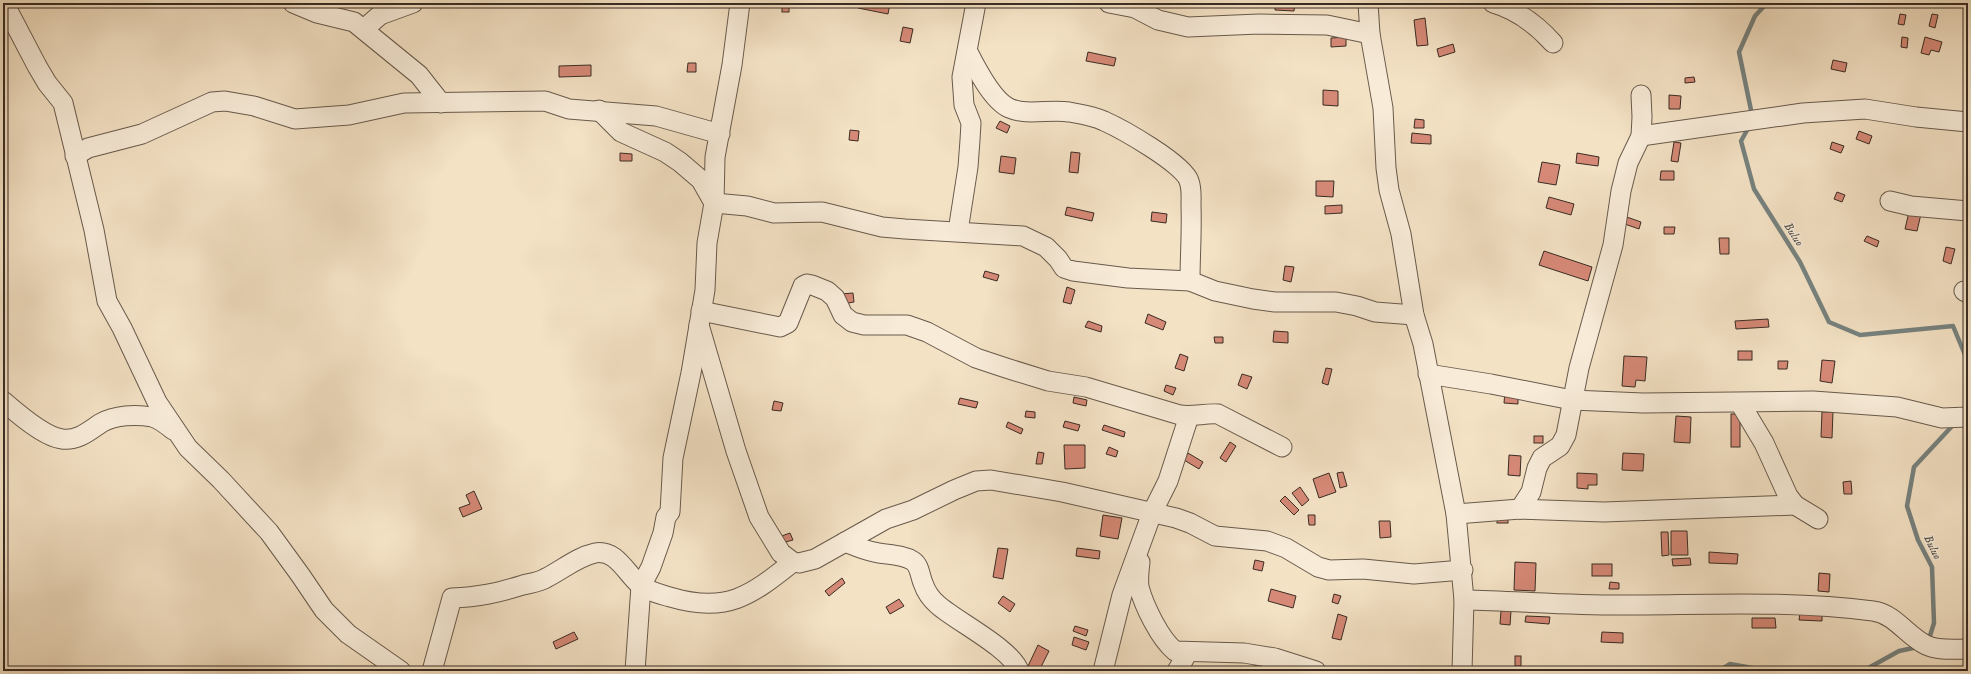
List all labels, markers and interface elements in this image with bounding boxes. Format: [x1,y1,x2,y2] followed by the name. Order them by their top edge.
[1780,219,1807,249] water label: Buluo
[1920,532,1945,562] water label: Buluo

